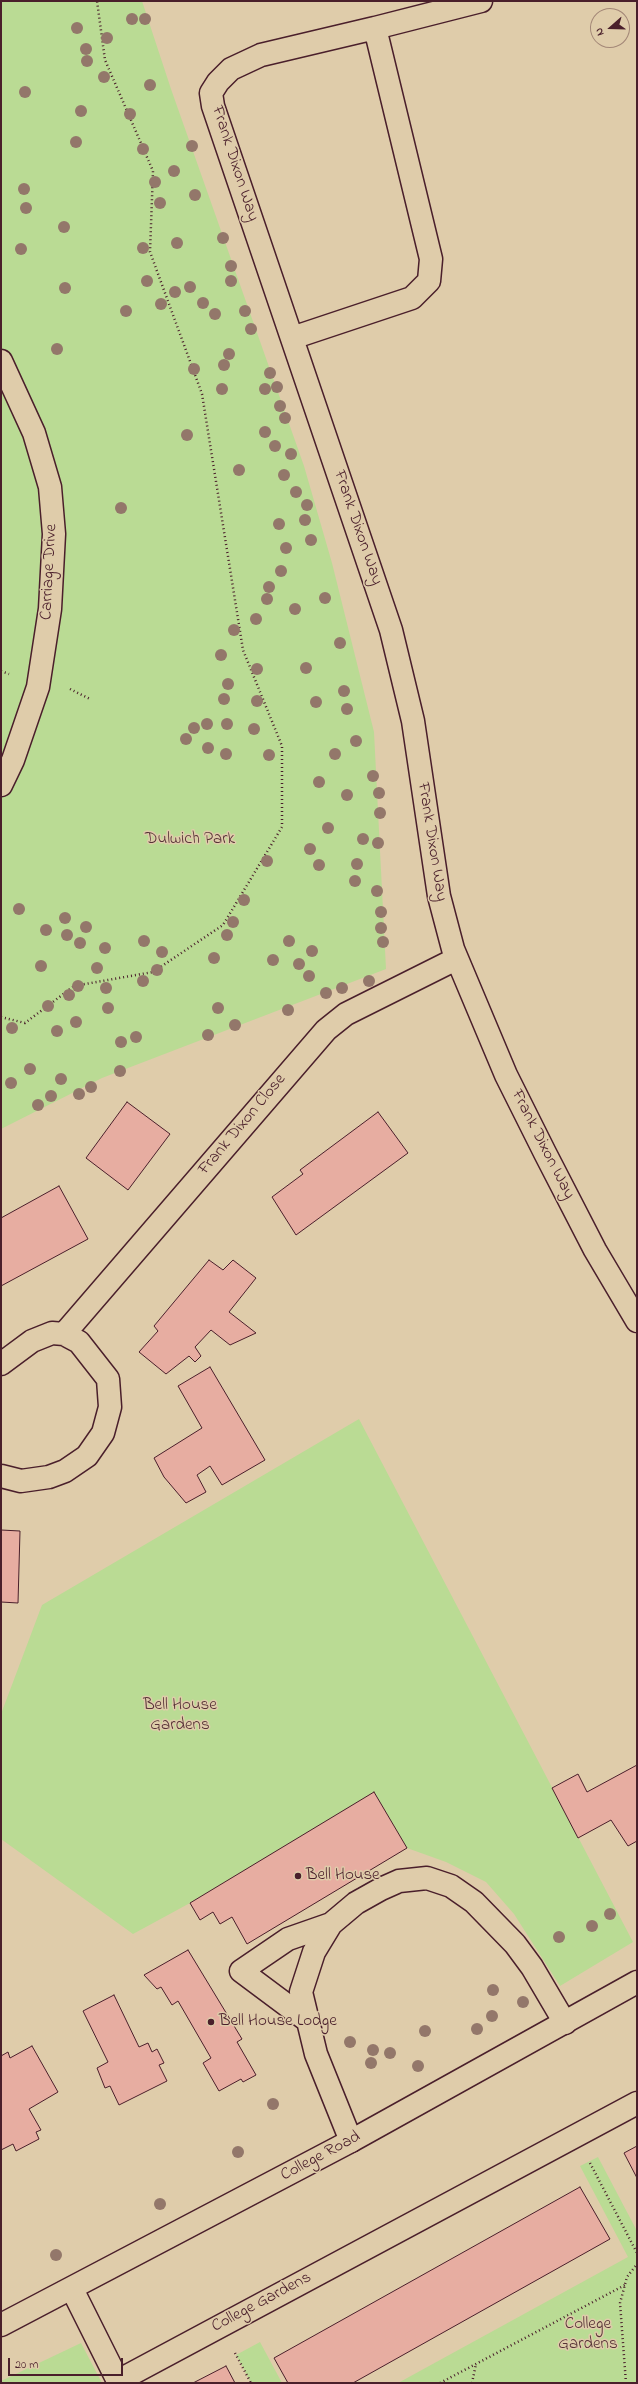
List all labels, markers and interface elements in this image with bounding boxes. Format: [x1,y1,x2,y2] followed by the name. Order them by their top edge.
[590,8,630,48] north arrow
[591,26,608,38] text: N
[206,104,262,224] street label: Frank Dixon Way
[328,468,386,588] street label: Frank Dixon Way
[37,523,63,621] street label: Carriage Drive
[412,781,450,903] street label: Frank Dixon Way
[145,830,235,850] park label: Dulwich Park
[195,1070,291,1180] street label: Frank Dixon Close
[506,1087,578,1203] street label: Frank Dixon Way
[143,1696,217,1736] park label: Bell House Gardens
[306,1866,380,1886] place label: Bell House
[293,1871,303,1881] marker: Bell House
[219,2012,337,2032] place label: Bell House Lodge
[206,2017,216,2027] marker: Bell House Lodge
[278,2127,364,2187] street label: College Road
[209,2268,315,2338] street label: College Gardens
[558,2315,618,2355] park label: College Gardens
[10,2350,125,2376] scale bar
[15,2356,38,2374] text: 20 m

